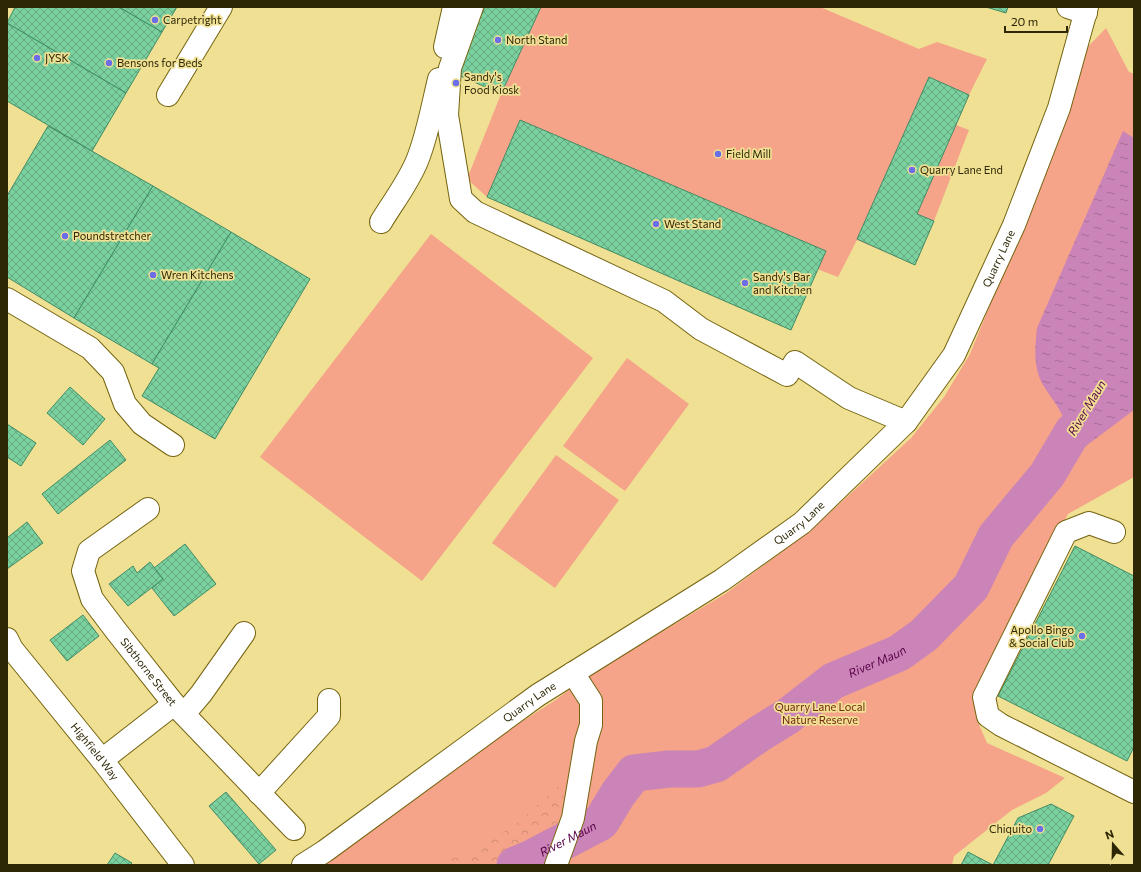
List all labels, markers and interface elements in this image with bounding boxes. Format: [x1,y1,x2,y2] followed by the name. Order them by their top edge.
[1005,8,1067,34] scale bar
[163,13,222,26] place label: Carpetright
[1011,14,1038,28] text: 20 m
[150,15,160,25] marker: Carpetright
[506,33,567,46] place label: North Stand
[493,35,503,45] marker: North Stand
[45,51,70,65] place label: JYSK
[32,53,42,63] marker: JYSK
[117,56,203,69] place label: Bensons for Beds
[104,58,114,68] marker: Bensons for Beds
[464,70,519,96] place label: Sandy's Food Kiosk
[451,78,461,88] marker: Sandy's Food Kiosk
[726,147,771,160] place label: Field Mill
[713,149,723,159] marker: Field Mill
[920,163,1003,176] place label: Quarry Lane End
[907,165,917,175] marker: Quarry Lane End
[664,217,721,230] place label: West Stand
[651,219,661,229] marker: West Stand
[979,227,1017,289] street label: Quarry Lane
[73,229,151,242] place label: Poundstretcher
[60,231,70,241] marker: Poundstretcher
[161,268,234,281] place label: Wren Kitchens
[148,270,158,280] marker: Wren Kitchens
[753,270,812,296] place label: Sandy's Bar and Kitchen
[740,278,750,288] marker: Sandy's Bar and Kitchen
[1064,377,1108,438] water label: River Maun
[771,498,827,547] street label: Quarry Lane
[1009,623,1074,649] place label: Apollo Bingo & Social Club
[1077,631,1087,641] marker: Apollo Bingo & Social Club
[118,635,180,709] street label: Sibthorne Street
[846,642,909,680] water label: River Maun
[500,678,558,725] street label: Quarry Lane
[775,700,865,726] park label: Quarry Lane Local Nature Reserve
[68,720,122,783] street label: Highfield Way
[537,818,598,859] water label: River Maun
[989,822,1032,835] place label: Chiquito
[1035,824,1045,834] marker: Chiquito
[1093,824,1133,864] north arrow
[1103,827,1116,842] text: N

